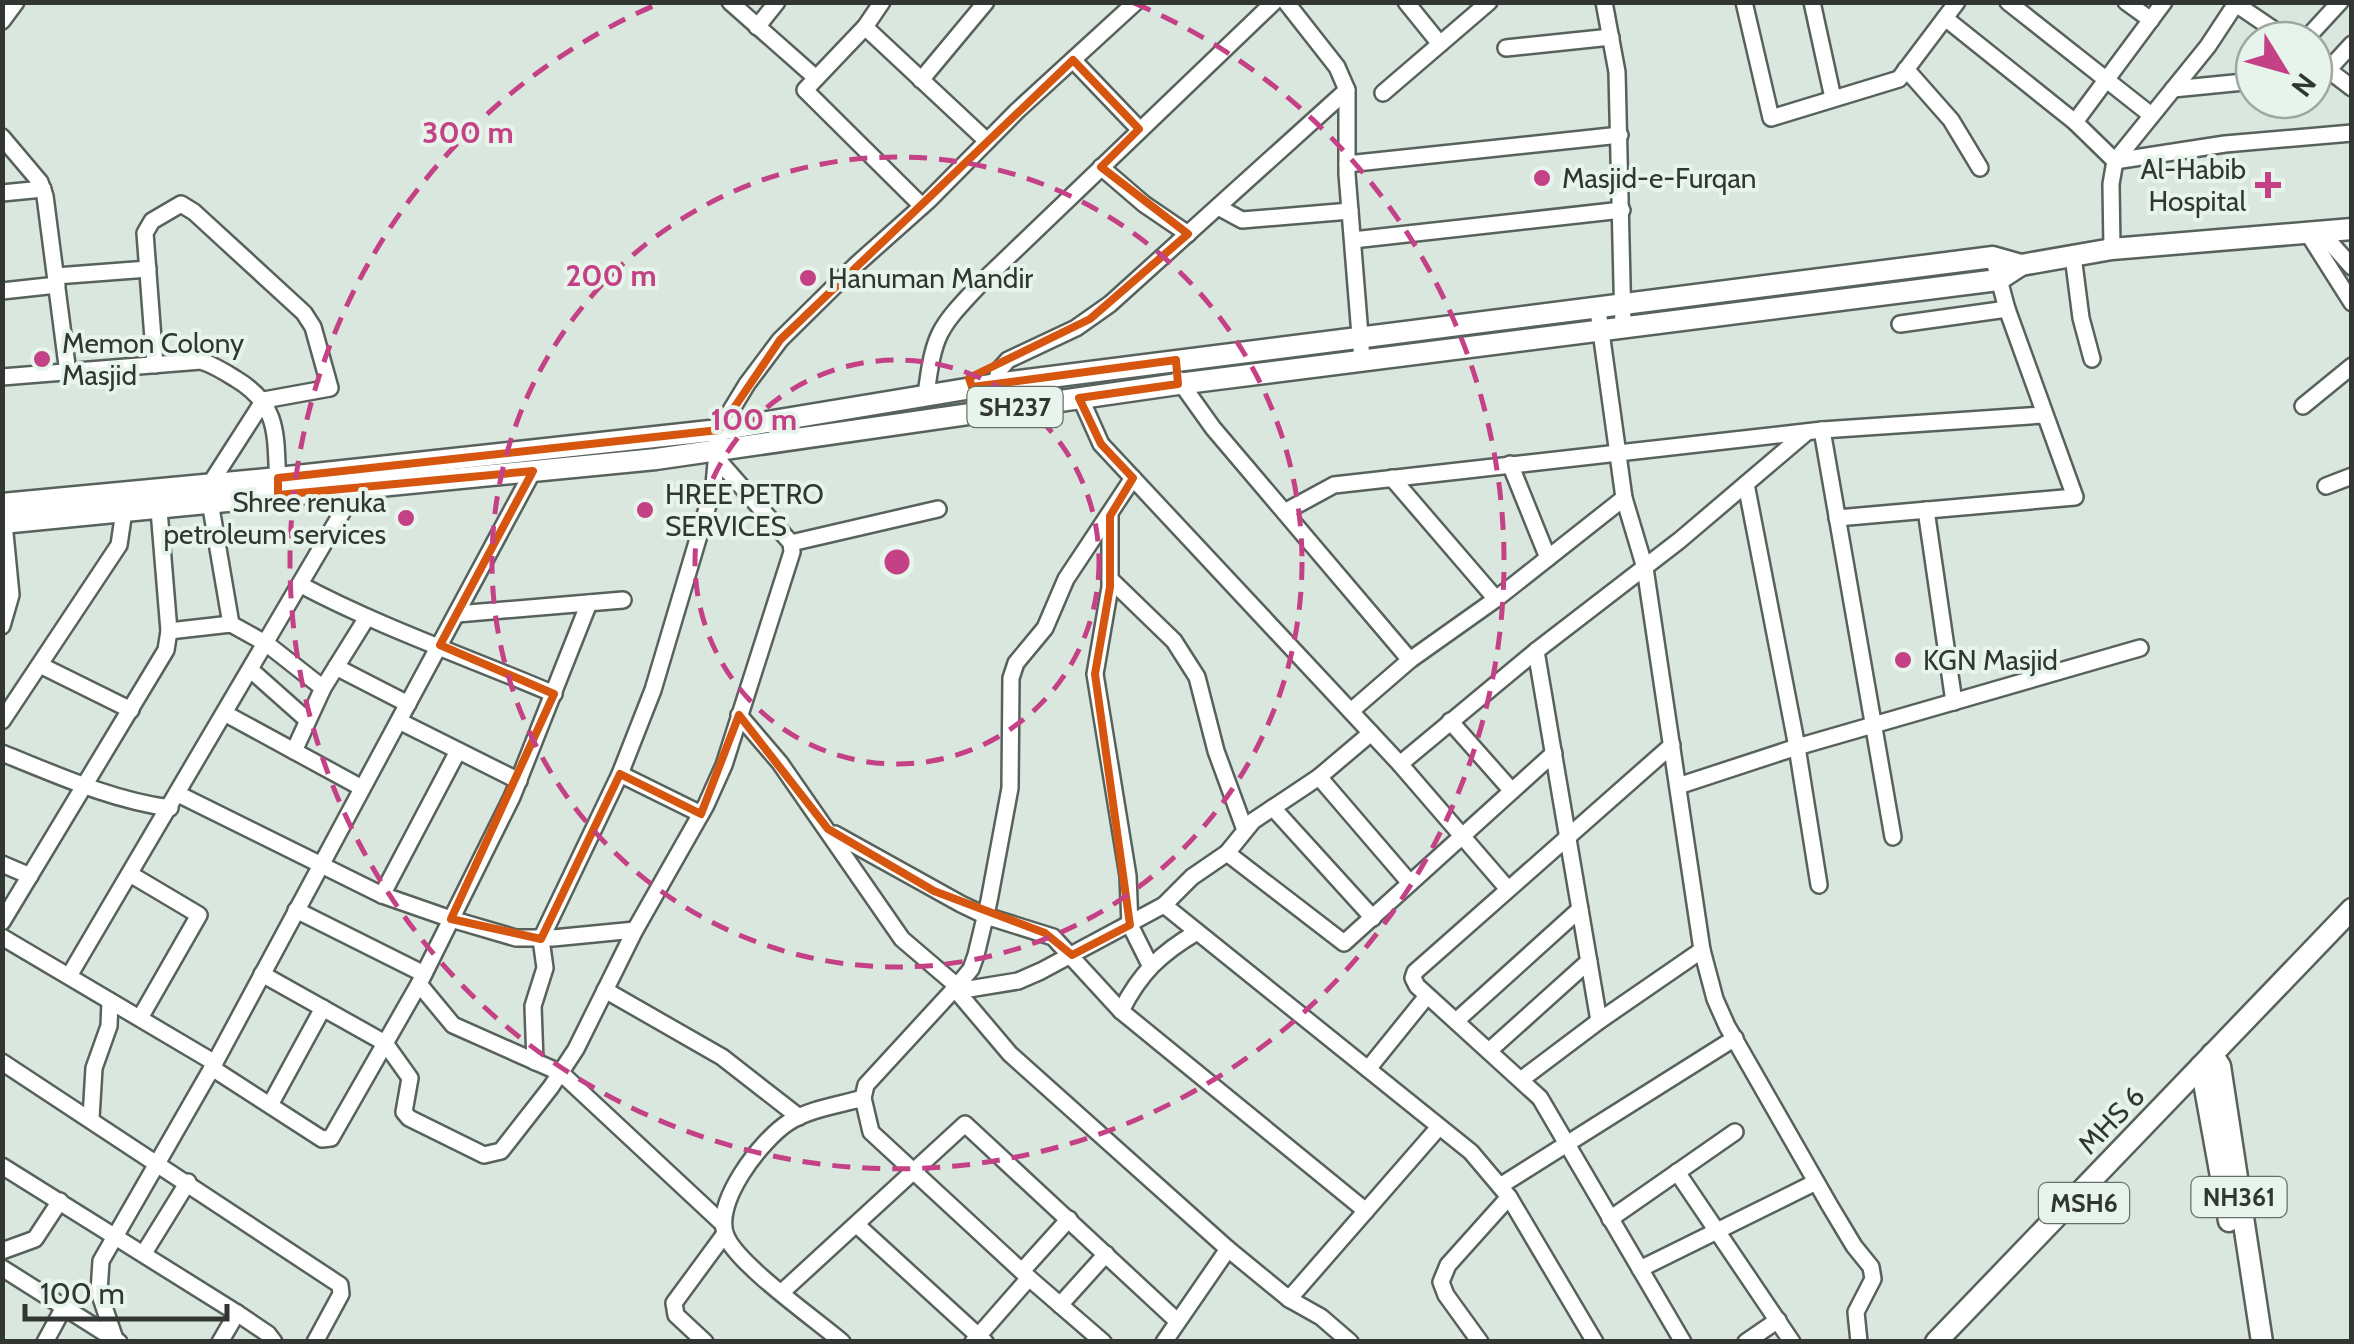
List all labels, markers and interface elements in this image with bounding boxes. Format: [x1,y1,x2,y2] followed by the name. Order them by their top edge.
[2234,20,2334,120] north arrow
[2284,67,2323,103] text: N
[422,114,514,151] text: 300 m
[2141,152,2246,218] place label: Al-Habib Hospital
[1562,161,1757,195] place label: Masjid-e-Furqan
[1531,167,1553,189] marker: Masjid-e-Furqan
[2255,172,2281,198] marker: Al-Habib Hospital
[565,257,657,294] text: 200 m
[828,261,1033,295] place label: Hanuman Mandir
[797,267,819,289] marker: Hanuman Mandir
[62,326,244,392] place label: Memon Colony Masjid
[31,348,53,370] marker: Memon Colony Masjid
[968,387,1062,427] road number: SH237
[711,401,797,438] text: 100 m
[665,477,824,543] place label: HREE PETRO SERVICES
[163,485,387,551] place label: Shree renuka petroleum services
[634,499,656,521] marker: HREE PETRO SERVICES
[395,507,417,529] marker: Shree renuka petroleum services
[879,544,915,580] centre of rings
[1923,643,2058,677] place label: KGN Masjid
[1892,649,1914,671] marker: KGN Masjid
[2071,1079,2151,1161] street label: MHS 6
[2192,1177,2286,1217] road number: NH361
[2039,1183,2129,1223] road number: MSH6
[25,1259,228,1321] scale bar
[40,1275,125,1312] text: 100 m

